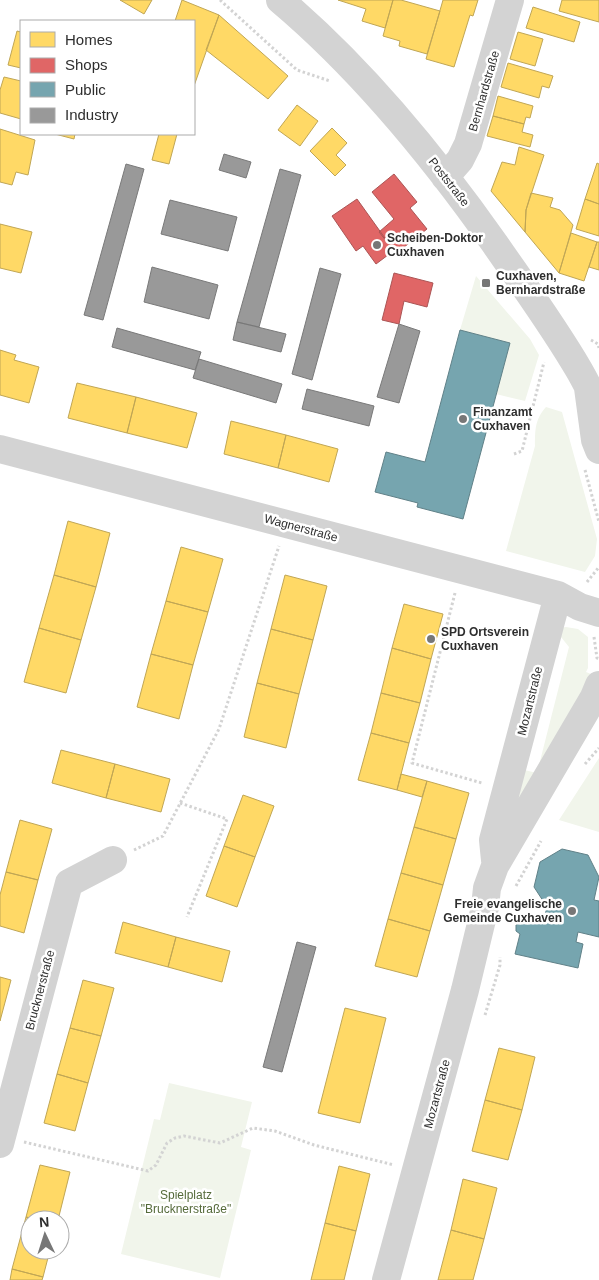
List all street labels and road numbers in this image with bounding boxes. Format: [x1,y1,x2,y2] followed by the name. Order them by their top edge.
[466,49,502,133] street label: Bernhardstraße
[426,155,473,209] street label: Poststraße
[263,511,340,545] street label: Wagnerstraße
[515,665,545,737] street label: Mozartstraße
[23,948,57,1031] street label: Brucknerstraße
[421,1058,453,1130] street label: Mozartstraße

